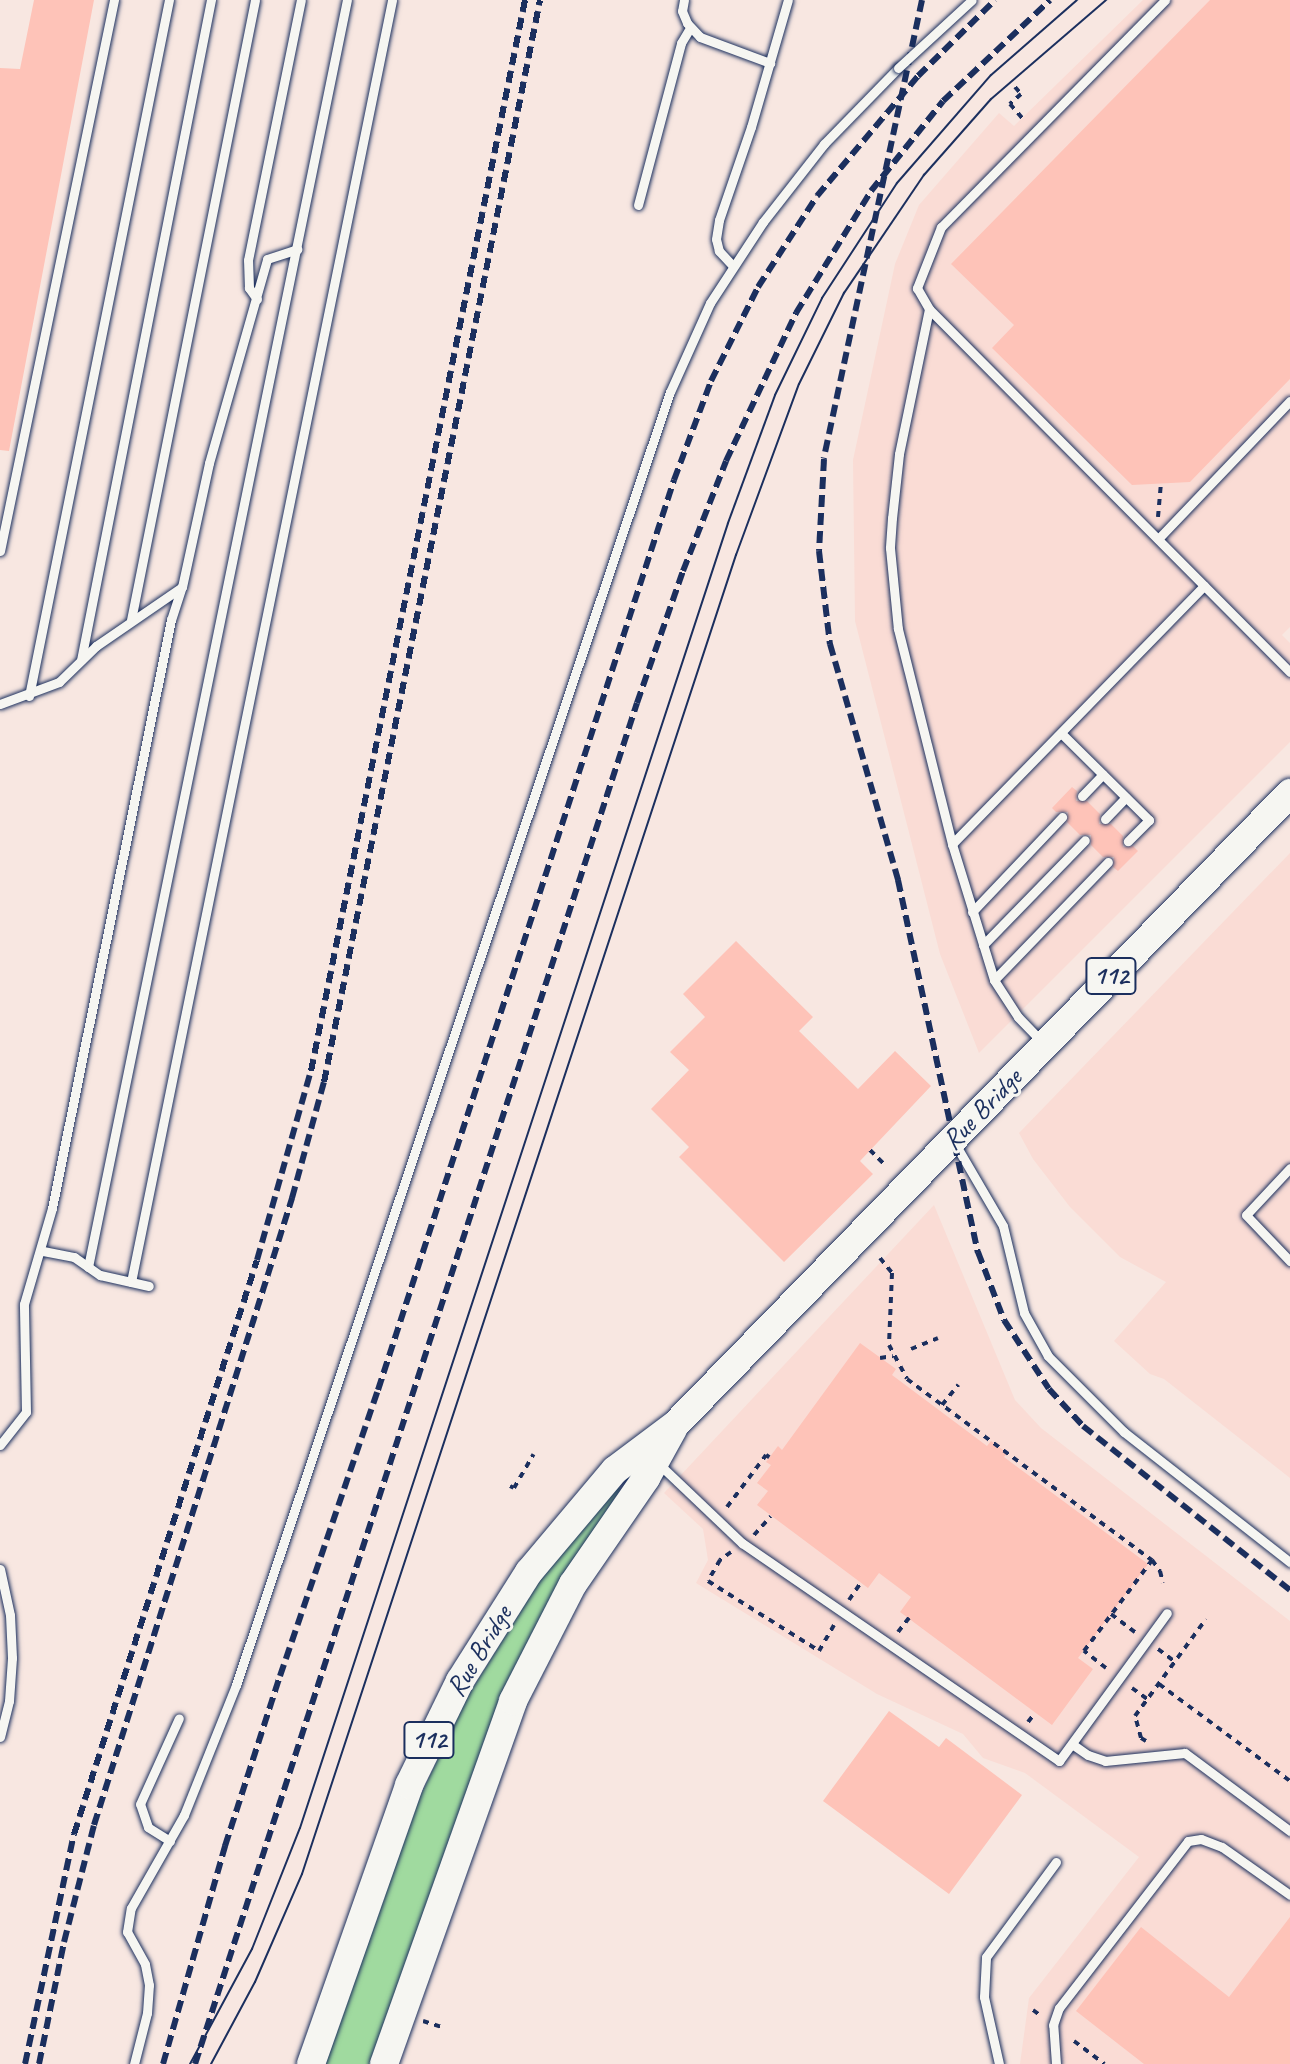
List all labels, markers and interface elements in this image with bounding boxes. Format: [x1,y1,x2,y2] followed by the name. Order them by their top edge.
[1085,954,1137,998] road number: 112
[935,1061,1029,1157] street label: Rue Bridge
[439,1599,519,1703] street label: Rue Bridge
[403,1718,455,1762] road number: 112

